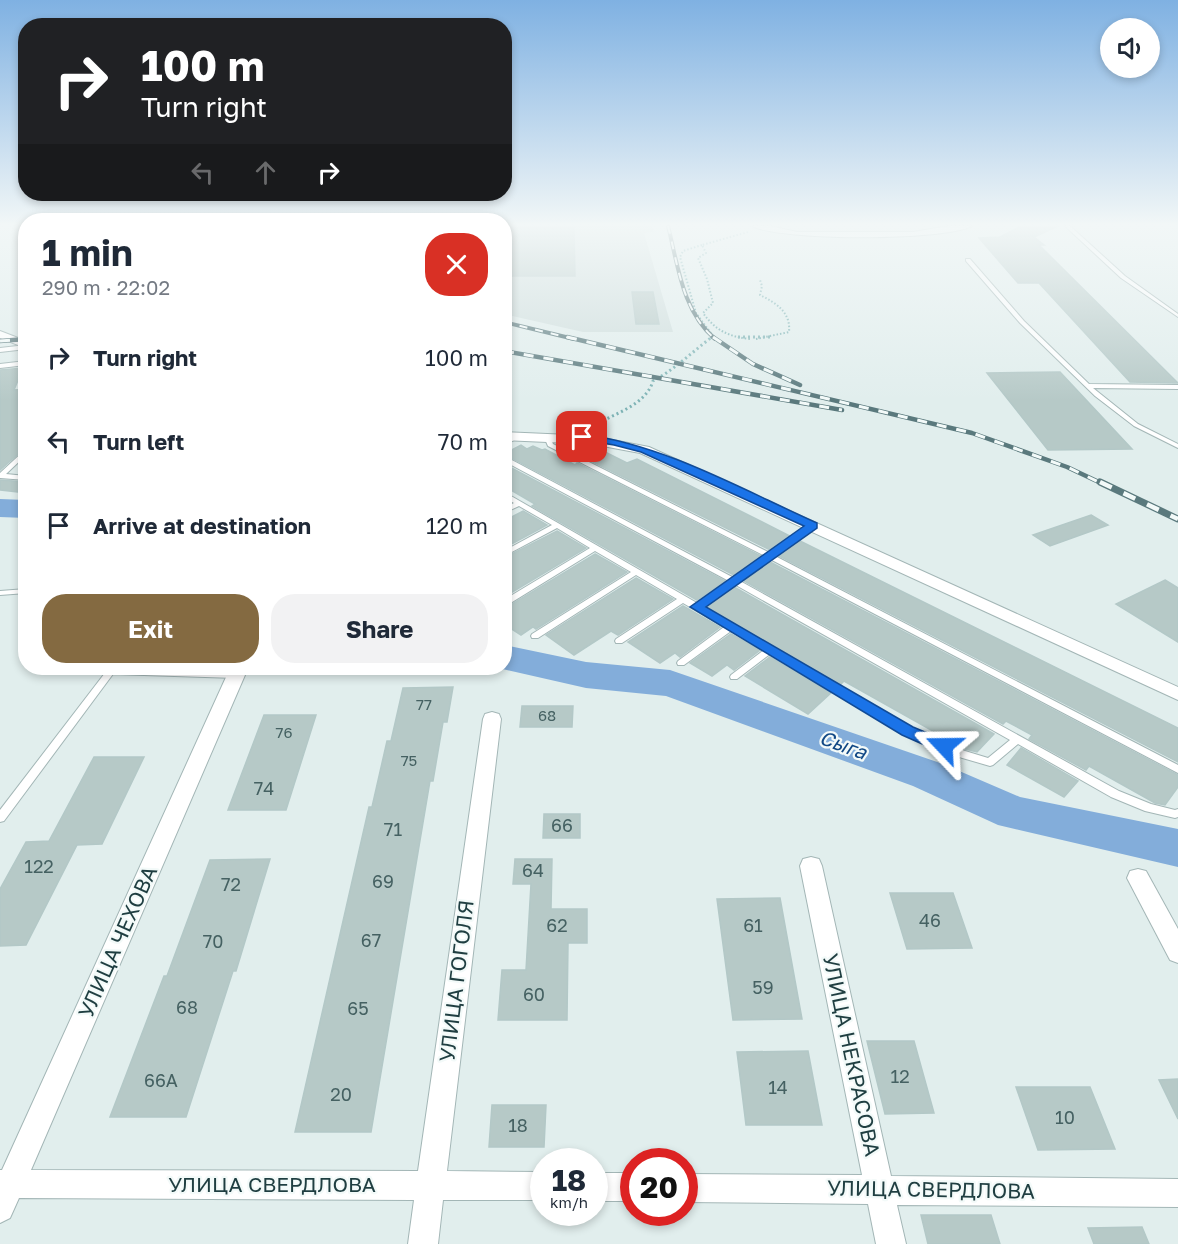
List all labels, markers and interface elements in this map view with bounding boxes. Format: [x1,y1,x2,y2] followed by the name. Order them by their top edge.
[1100,18,1160,78] map controls
[1100,18,1160,78] button: sound
[141,40,264,90] text: 100 m
[42,42,120,120] icon: right
[141,91,267,123] text: Turn right
[186,156,219,189] icon: left
[249,156,282,189] icon: ahead
[312,156,345,189] icon: right
[42,231,133,274] text: 1 min
[425,233,488,296] button: close
[42,275,170,299] text: 290 m · 22:02
[42,341,75,374] icon: right
[93,344,197,371] text: Turn right
[425,344,488,371] text: 100 m
[556,411,607,462] pin
[565,420,598,453] icon: arrive
[42,425,75,458] icon: left
[93,428,184,455] text: Turn left
[438,428,488,455] text: 70 m
[42,509,75,542] icon: arrive
[93,512,311,539] text: Arrive at destination
[426,512,488,539] text: 120 m
[42,594,259,663] button: Exit
[271,594,488,663] button: Share
[416,695,432,713] house number: 77
[538,706,556,724] house number: 68
[912,714,976,778] position arrow
[275,723,293,741] house number: 76
[817,725,871,764] water label: Сыга
[401,751,417,769] house number: 75
[254,777,274,799] house number: 74
[551,814,573,836] house number: 66
[384,818,402,840] house number: 71
[24,855,54,877] house number: 122
[522,859,544,881] house number: 64
[72,862,162,1022] street label: УЛИЦА ЧЕХОВА
[372,870,394,892] house number: 69
[221,873,241,895] house number: 72
[433,898,479,1063] street label: УЛИЦА ГОГОЛЯ
[919,909,941,931] house number: 46
[546,914,568,936] house number: 62
[743,914,763,936] house number: 61
[361,929,381,951] house number: 67
[203,930,223,952] house number: 70
[818,951,886,1159] street label: УЛИЦА НЕКРАСОВА
[752,976,774,998] house number: 59
[523,983,545,1005] house number: 60
[176,996,198,1018] house number: 68
[347,997,369,1019] house number: 65
[890,1065,910,1087] house number: 12
[144,1069,178,1091] house number: 66А
[768,1076,788,1098] house number: 14
[330,1083,352,1105] house number: 20
[1055,1106,1075,1128] house number: 10
[508,1114,528,1136] house number: 18
[620,1148,698,1226] speed limit sign: 20
[552,1162,586,1198] text: 18
[168,1171,376,1197] street label: УЛИЦА СВЕРДЛОВА
[827,1174,1035,1204] street label: УЛИЦА СВЕРДЛОВА
[550,1193,588,1211] text: km/h

